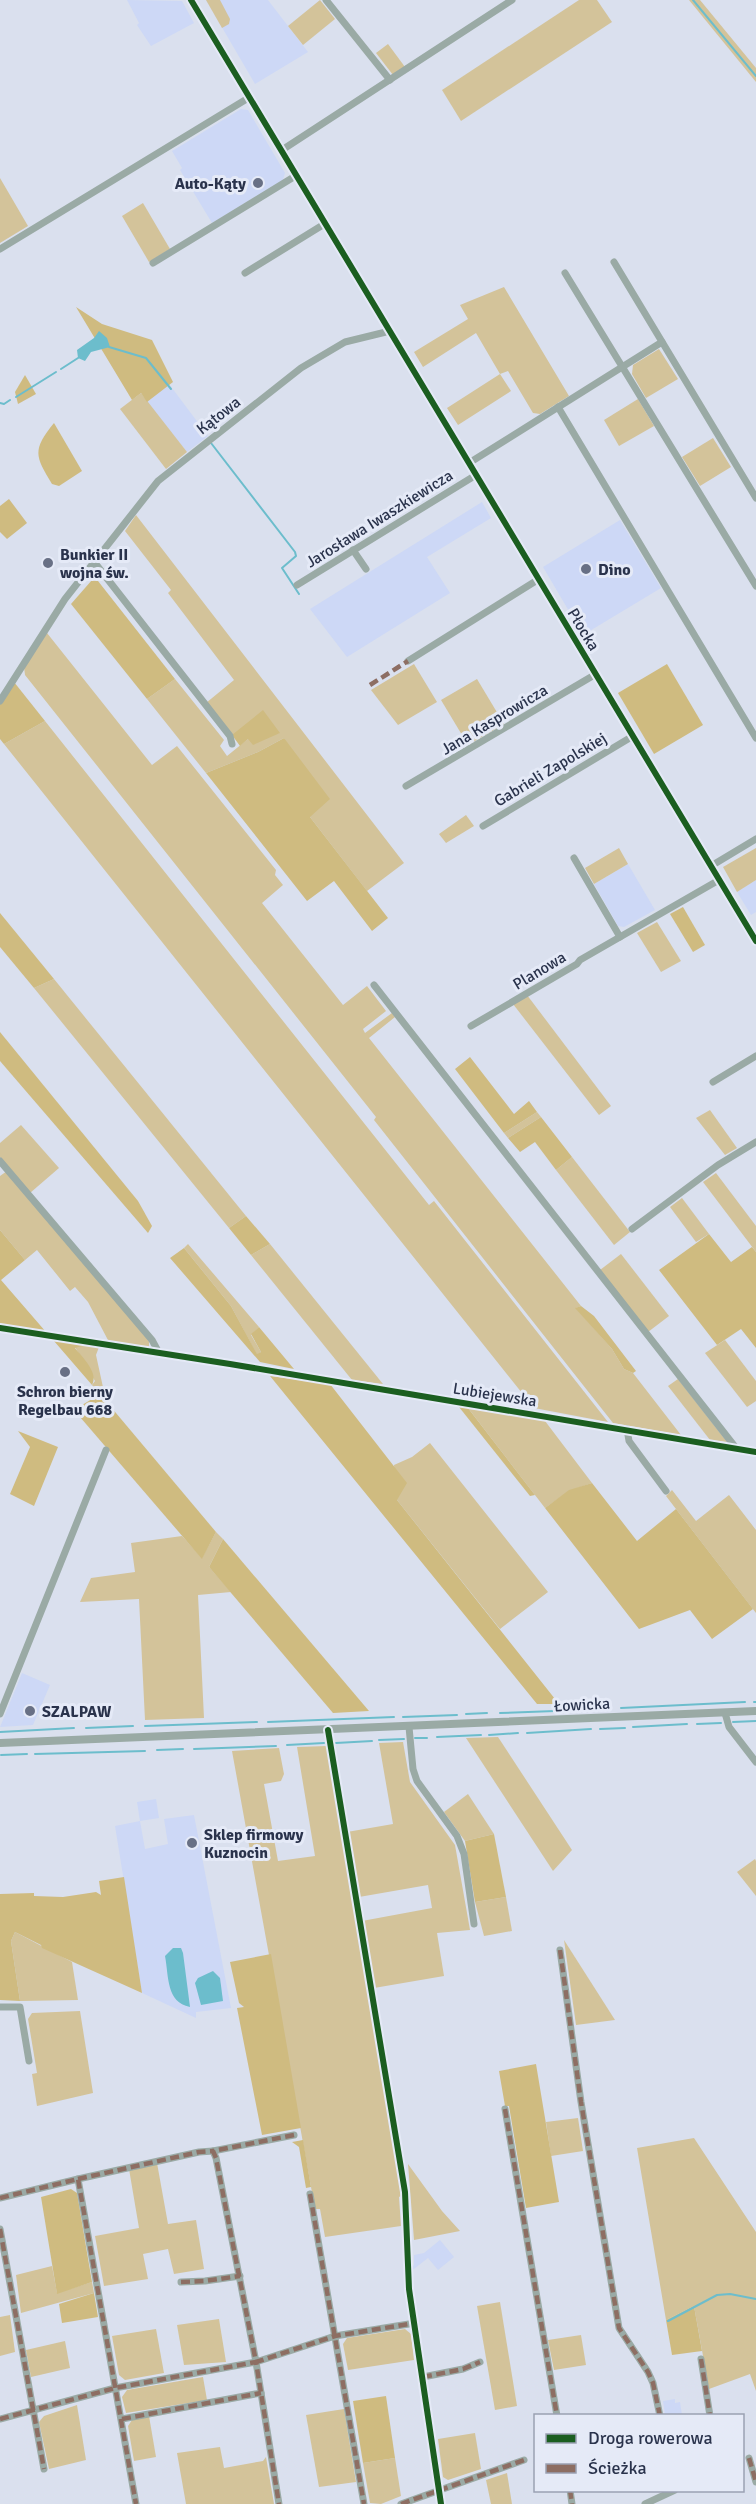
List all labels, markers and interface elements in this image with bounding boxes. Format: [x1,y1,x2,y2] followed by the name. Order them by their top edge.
[175,174,246,194] place label: Auto-Kąty
[251,176,265,190] marker: Auto-Kąty
[192,392,245,439] street label: Kątowa
[302,465,457,572] street label: Jarosława Iwaszkiewicza
[60,545,129,583] place label: Bunkier II wojna św.
[41,556,55,570] marker: Bunkier II wojna św.
[598,560,631,580] place label: Dino
[579,562,593,576] marker: Dino
[563,604,604,655] street label: Płocka
[437,680,552,760] street label: Jana Kasprowicza
[491,728,610,811] street label: Gabrieli Zapolskiej
[509,947,570,994] street label: Planowa
[58,1365,72,1379] marker: Schron bierny Regelbau 668
[452,1379,538,1411] street label: Lubiejewska
[17,1382,113,1420] place label: Schron bierny Regelbau 668
[554,1694,611,1716] street label: Łowicka
[42,1702,112,1722] place label: SZALPAW
[23,1704,37,1718] marker: SZALPAW
[204,1825,303,1863] place label: Sklep firmowy Kuznocin
[185,1836,199,1850] marker: Sklep firmowy Kuznocin
[534,2414,744,2492] legend
[588,2427,713,2449] text: Droga rowerowa
[588,2457,647,2479] text: Ścieżka

